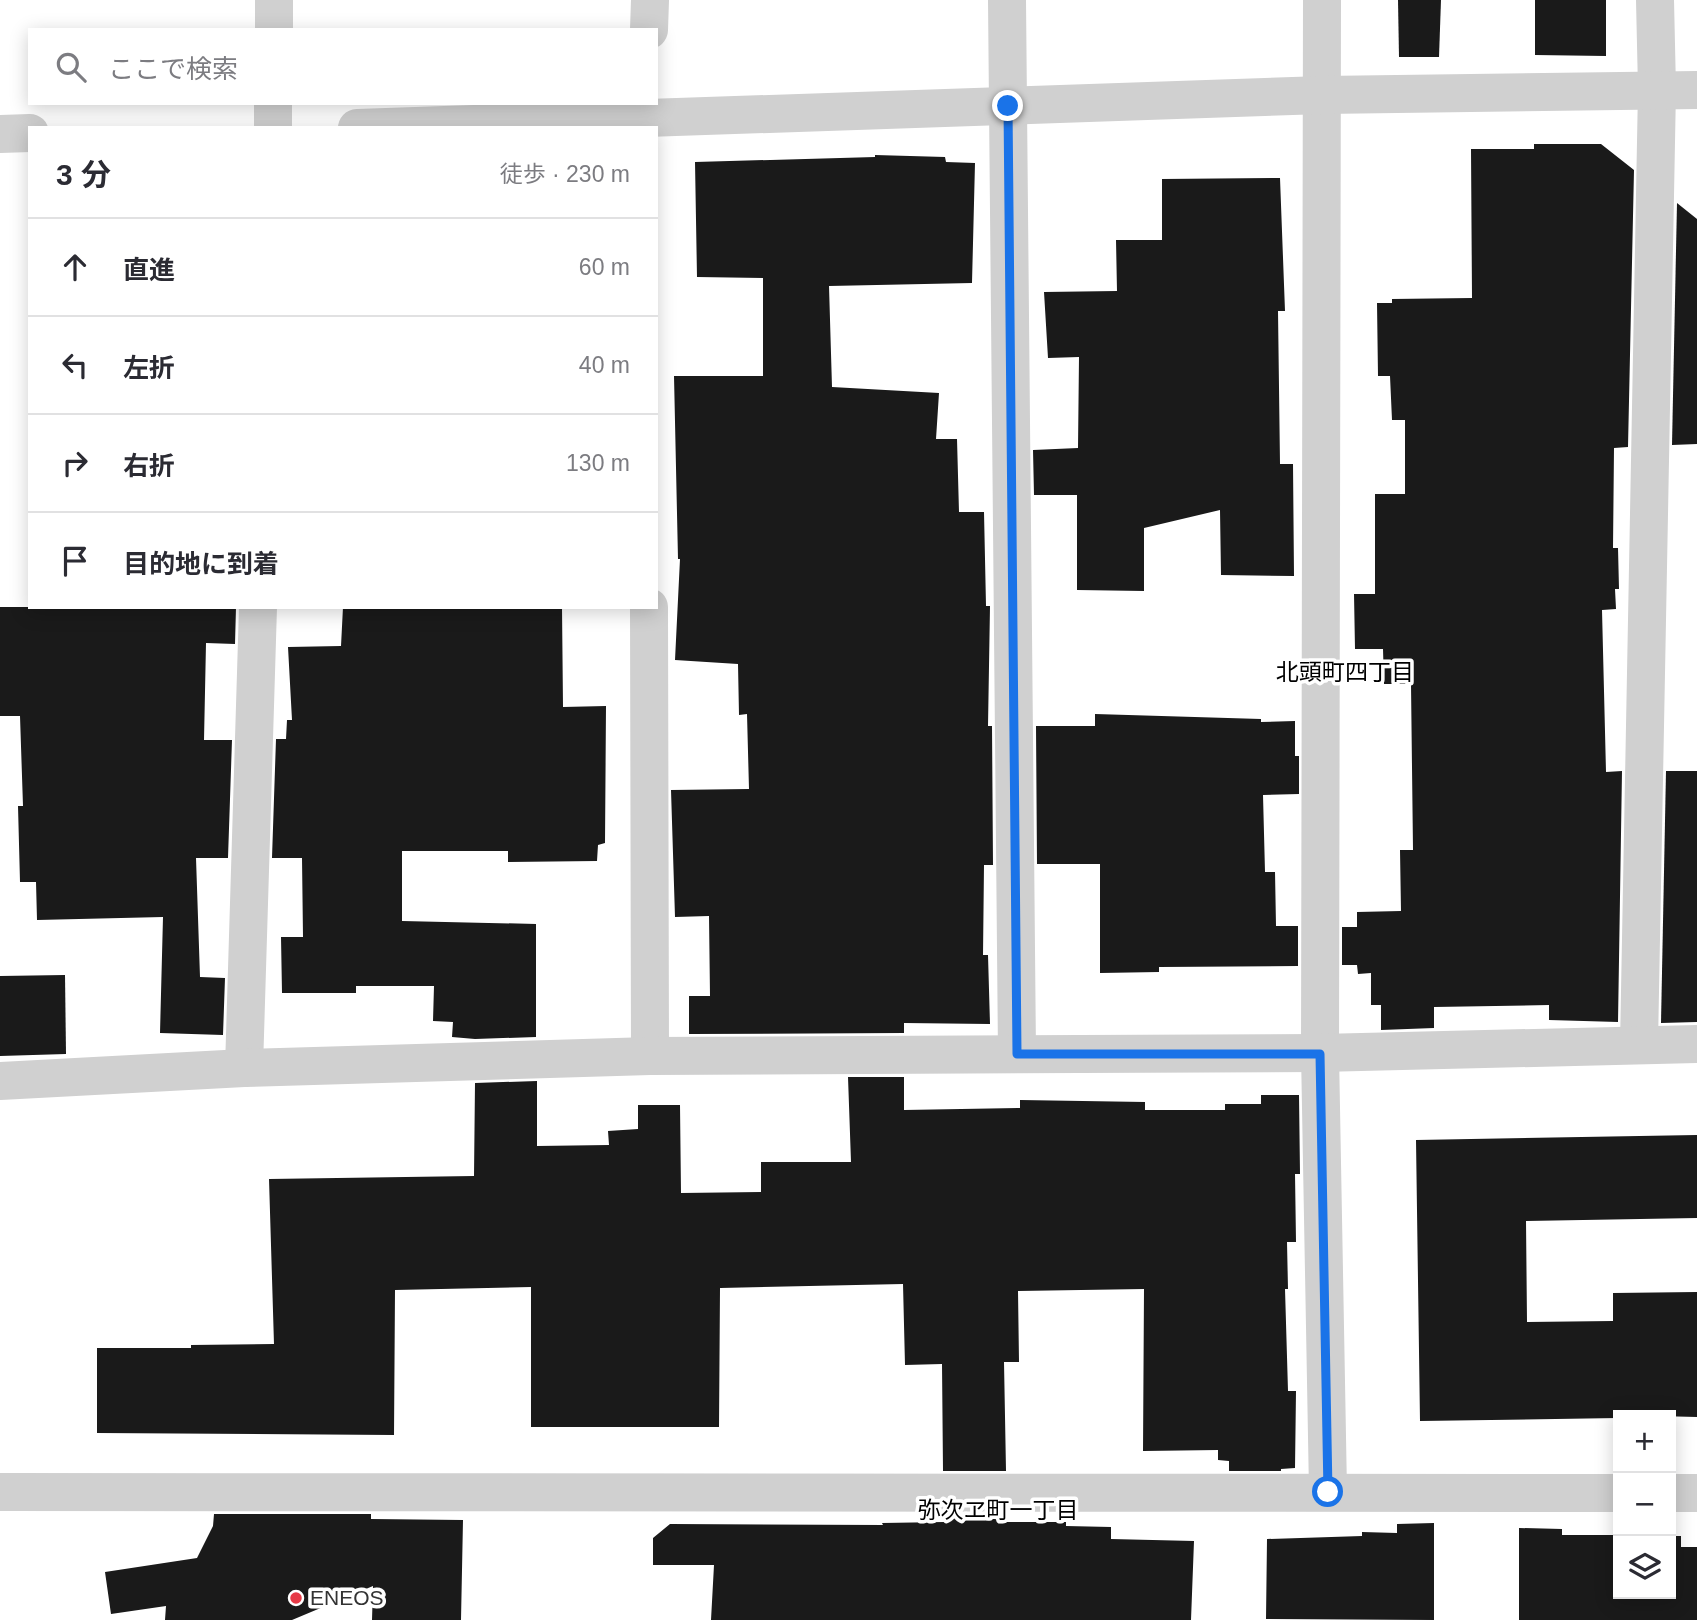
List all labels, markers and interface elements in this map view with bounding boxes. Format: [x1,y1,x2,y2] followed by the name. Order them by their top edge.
[28,28,658,105] search box
[52,48,90,86] icon: search
[108,54,238,84] text: ここで検索
[992,90,1023,121] route end
[56,158,111,191] text: 3 分
[500,161,630,187] text: 徒歩 · 230 m
[56,248,94,286] icon: ahead
[579,254,630,280] text: 60 m
[123,255,175,285] text: 直進
[56,346,94,384] icon: left
[579,352,630,378] text: 40 m
[123,353,175,383] text: 左折
[56,444,94,482] icon: right
[566,450,630,476] text: 130 m
[123,451,175,481] text: 右折
[56,542,94,580] icon: arrive
[123,549,279,579] text: 目的地に到着
[1276,659,1414,685] district label: 北頭町四丁目
[1613,1410,1676,1599] map controls
[1613,1410,1676,1473] button: +
[1613,1473,1676,1536] button: −
[1312,1476,1343,1507] route start
[918,1497,1079,1523] district label: 弥次ヱ町一丁目
[1613,1536,1676,1599] button: layers
[310,1586,384,1609] place label: ENEOS
[288,1590,304,1606] marker: ENEOS

